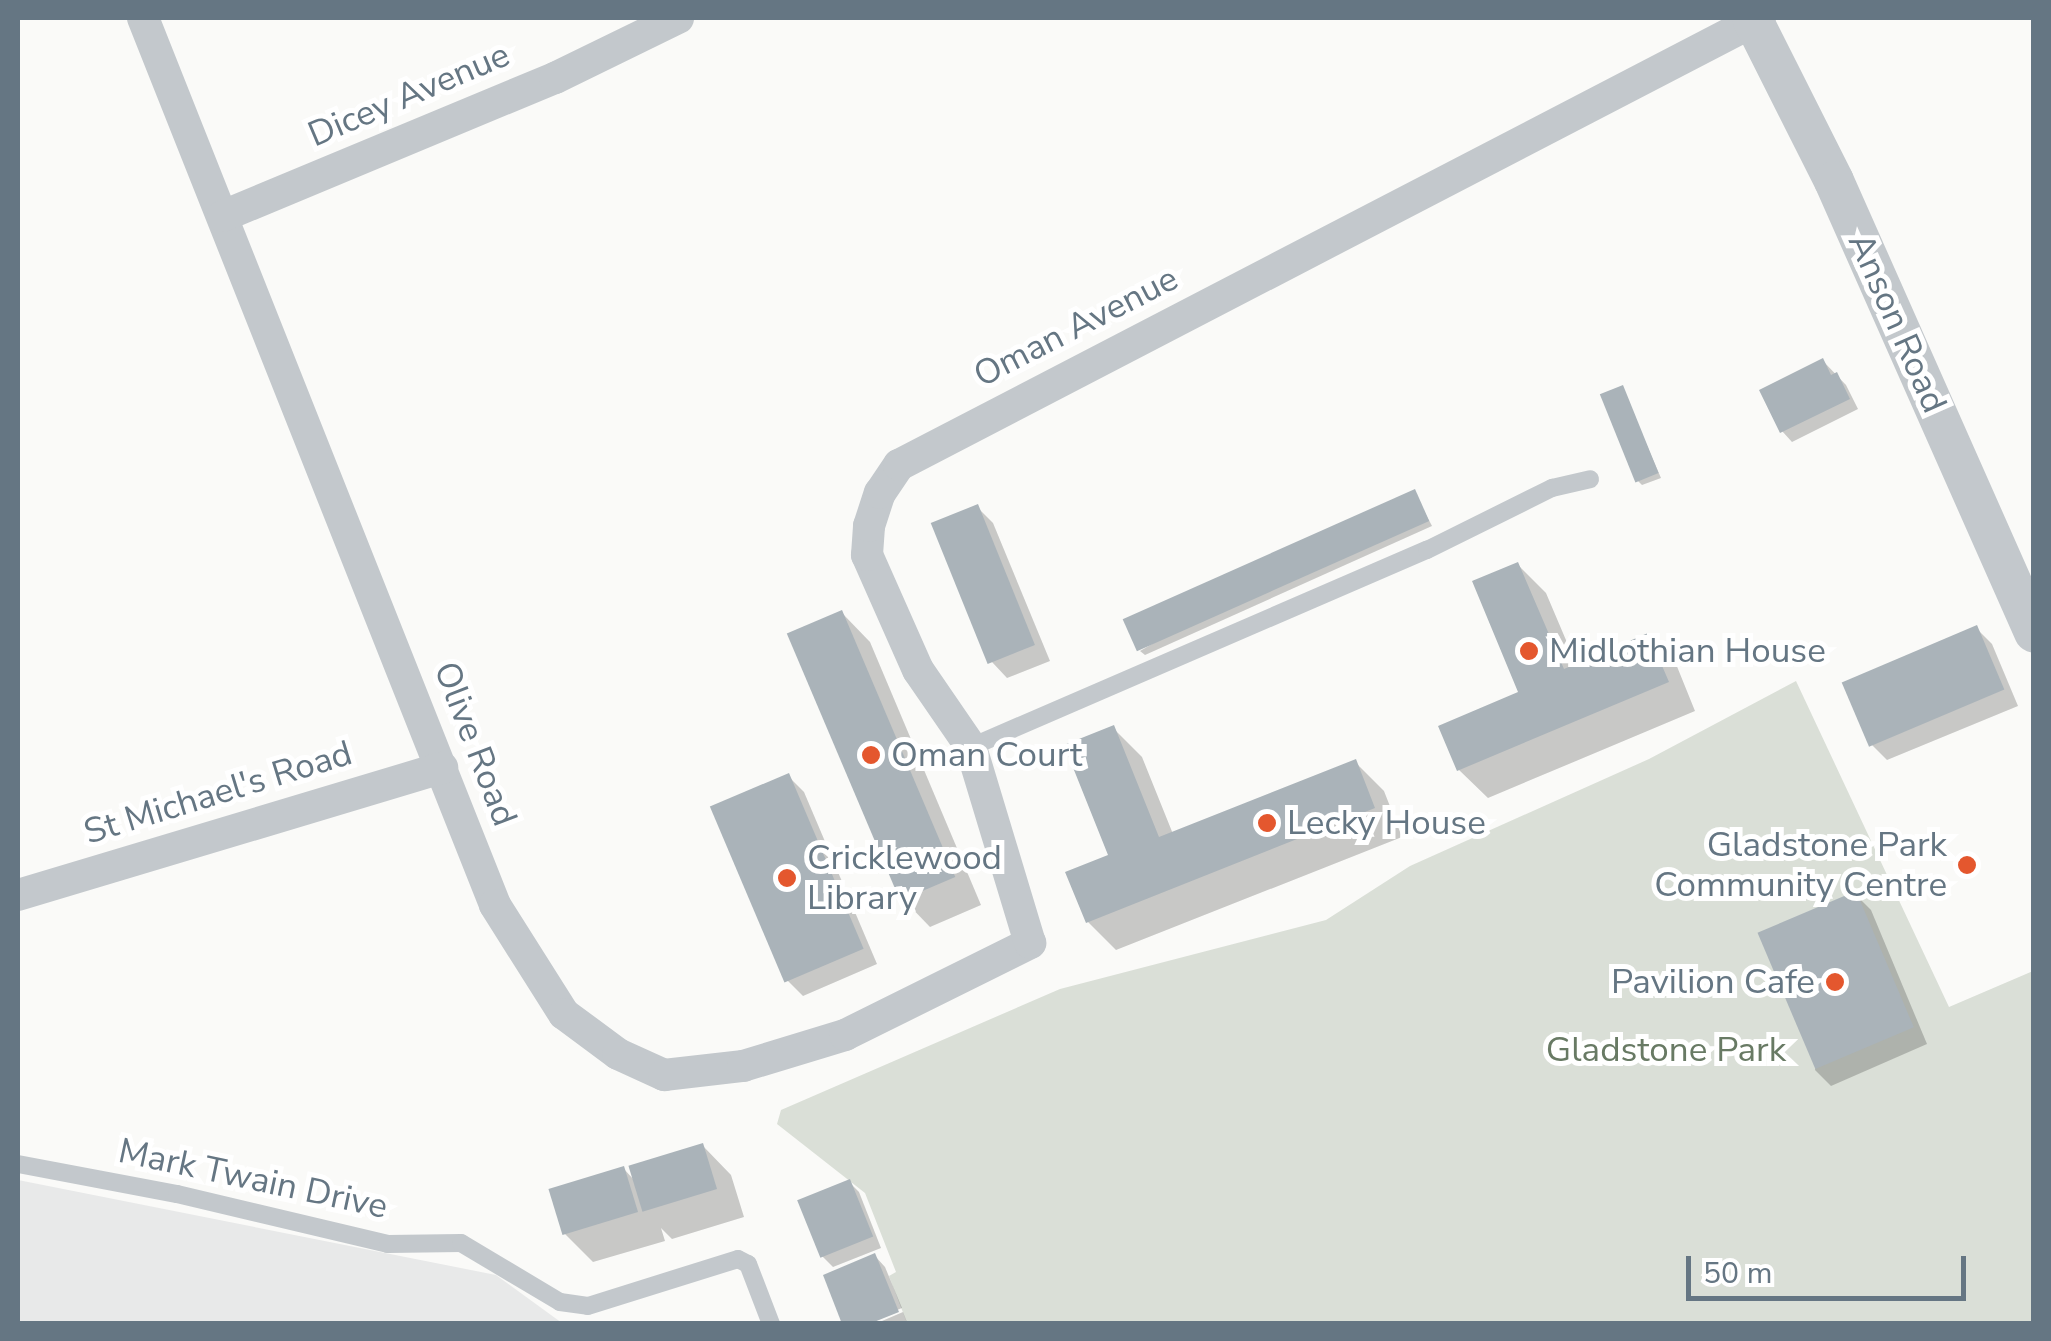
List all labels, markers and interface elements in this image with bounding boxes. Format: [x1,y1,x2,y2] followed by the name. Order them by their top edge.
[302,34,516,156] street label: Dicey Avenue
[1839,227,1955,419] street label: Anson Road
[967,258,1185,396] street label: Oman Avenue
[1549,630,1826,672] place label: Midlothian House
[1518,640,1540,662] marker: Midlothian House
[425,656,525,832] street label: Olive Road
[79,732,357,854] street label: St Michael's Road
[891,734,1082,776] place label: Oman Court
[860,744,882,766] marker: Oman Court
[1287,802,1486,844] place label: Lecky House
[1256,812,1278,834] marker: Lecky House
[1654,824,1947,906] place label: Gladstone Park Community Centre
[807,837,1002,919] place label: Cricklewood Library
[1956,854,1978,876] marker: Gladstone Park Community Centre
[776,867,798,889] marker: Cricklewood Library
[1611,961,1815,1003] place label: Pavilion Cafe
[1824,971,1846,993] marker: Pavilion Cafe
[1546,1029,1786,1071] park label: Gladstone Park
[115,1130,391,1228] street label: Mark Twain Drive
[1691,1236,1971,1298] scale bar
[1703,1253,1772,1294] text: 50 m

